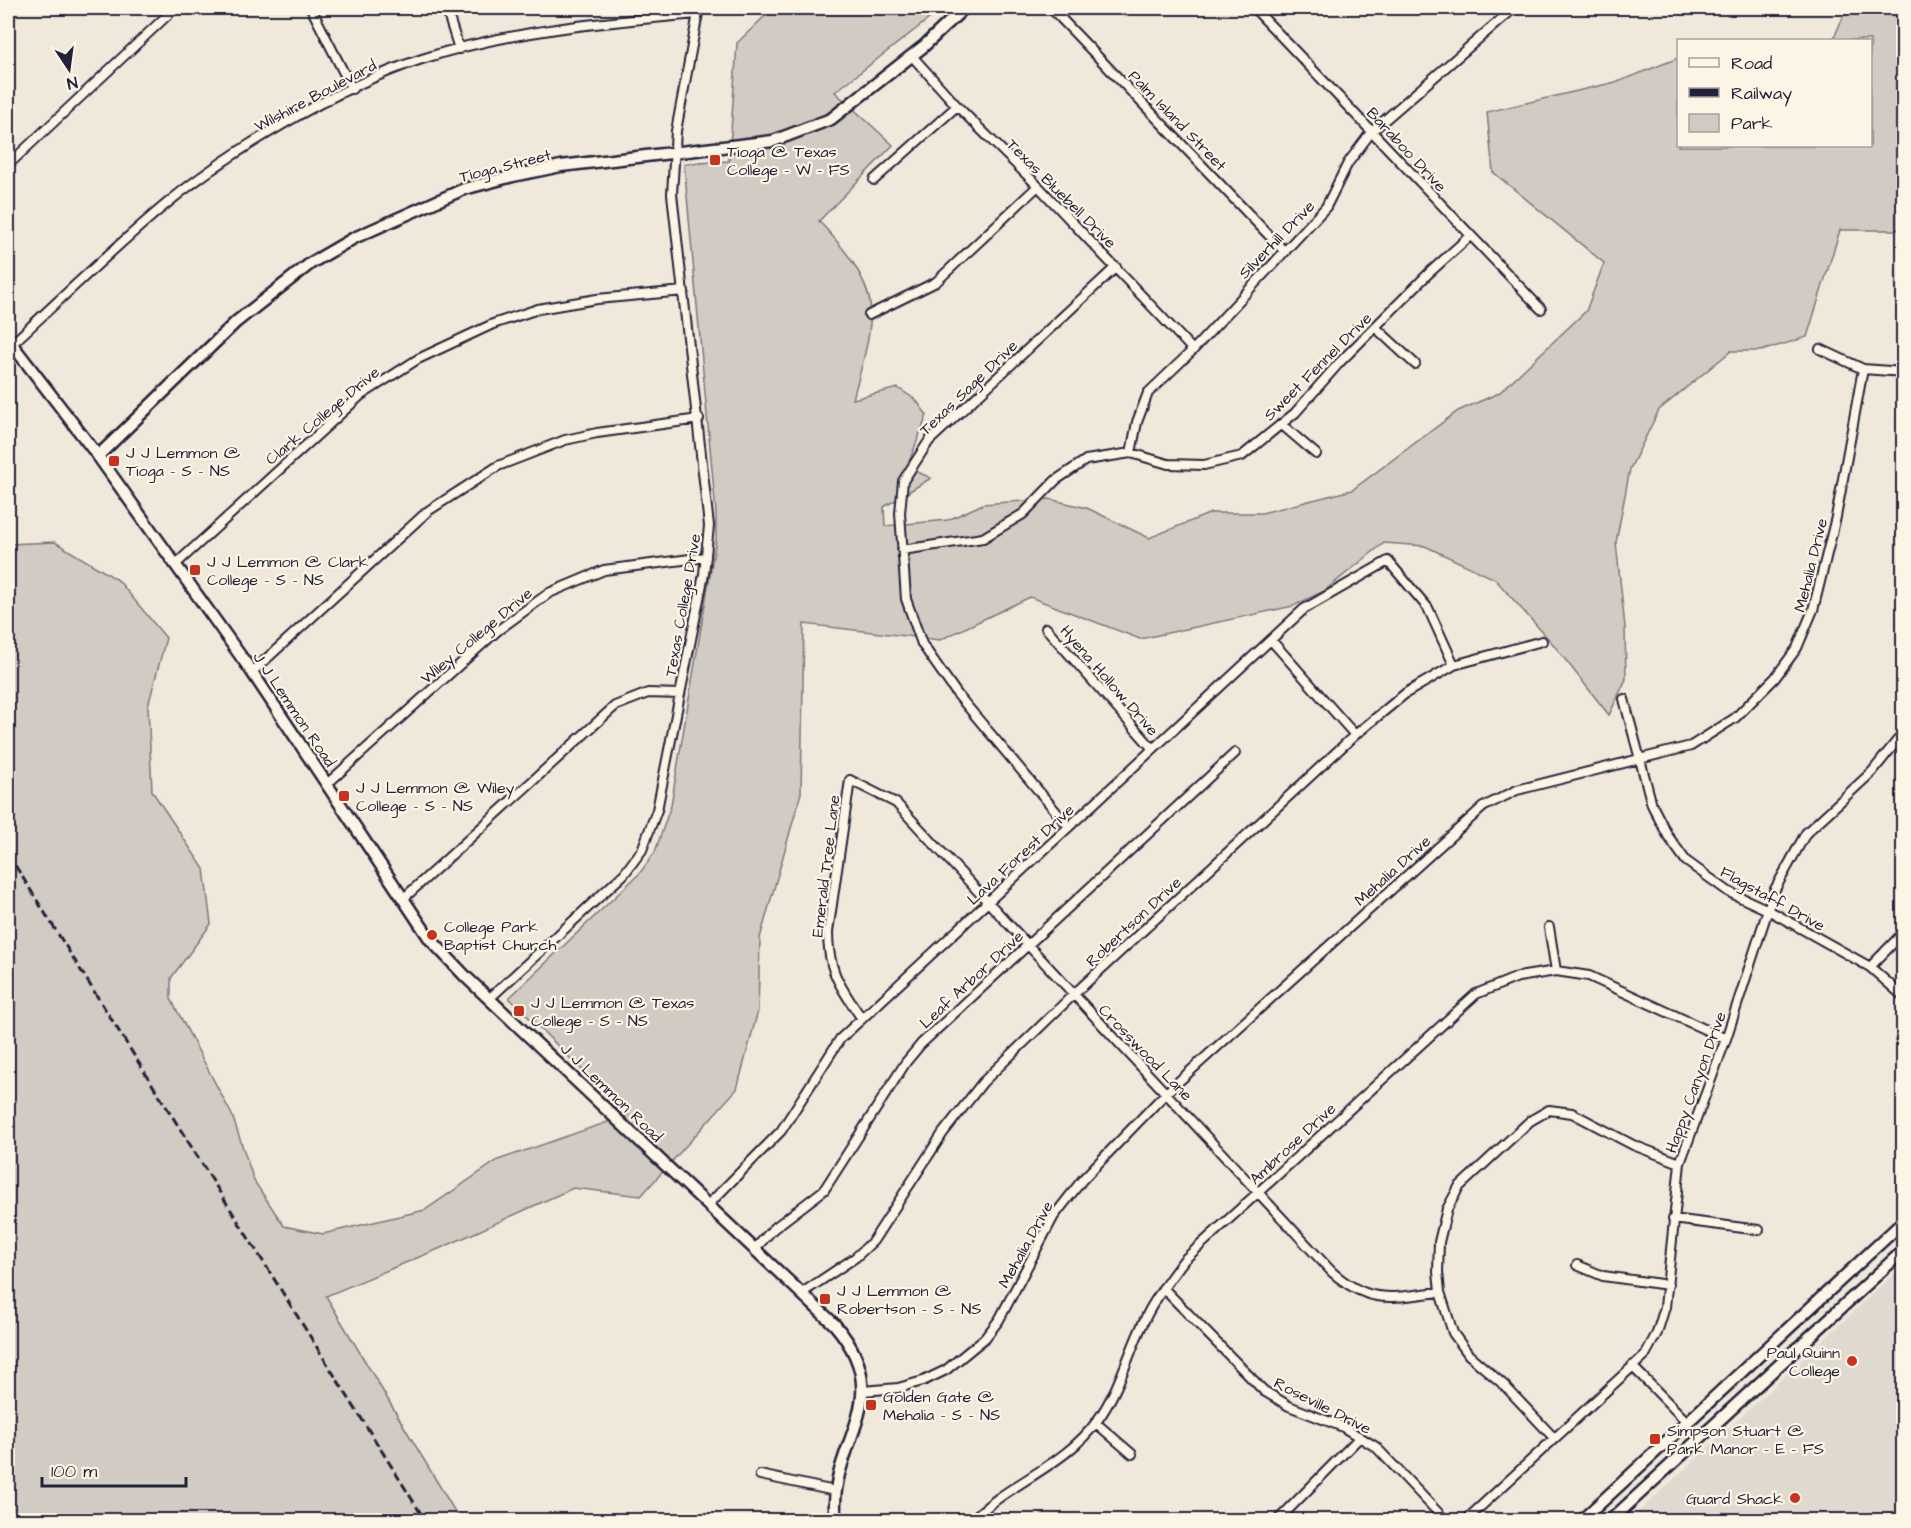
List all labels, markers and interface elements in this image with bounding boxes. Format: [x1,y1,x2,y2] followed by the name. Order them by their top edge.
[39,39,99,99] north arrow
[1677,39,1872,147] legend
[1731,51,1772,76] text: Road
[251,54,380,137] street label: Wilshire Boulevard
[1123,65,1232,176] street label: Palm Island Street
[65,71,80,94] text: N
[1731,81,1792,107] text: Railway
[1361,103,1452,197] street label: Baraboo Drive
[1731,111,1773,136] text: Park
[1002,134,1121,254] street label: Texas Bluebell Drive
[727,141,850,182] place label: Tioga @ Texas College - W - FS
[457,144,554,189] street label: Tioga Street
[708,153,722,167] marker: Tioga @ Texas College - W - FS
[1234,195,1320,284] street label: Silverhill Drive
[1259,307,1377,426] street label: Sweet Fennel Drive
[915,335,1024,441] street label: Texas Sage Drive
[261,361,385,471] street label: Clark College Drive
[126,442,241,483] place label: J J Lemmon @ Tioga - S - NS
[107,454,121,468] marker: J J Lemmon @ Tioga - S - NS
[1789,516,1833,614] street label: Mehalia Drive
[660,532,707,678] street label: Texas College Drive
[207,551,369,592] place label: J J Lemmon @ Clark College - S - NS
[188,563,202,577] marker: J J Lemmon @ Clark College - S - NS
[416,582,538,690] street label: Wiley College Drive
[1054,620,1164,742] street label: Hyena Hollow Drive
[247,648,341,771] street label: J J Lemmon Road
[356,777,515,818] place label: J J Lemmon @ Wiley College - S - NS
[337,789,351,803] marker: J J Lemmon @ Wiley College - S - NS
[806,793,846,938] street label: Emerald Tree Lane
[962,799,1079,910] street label: Lava Forest Drive
[1350,830,1436,911] street label: Mehalia Drive
[1716,861,1829,938] street label: Flagstaff Drive
[1081,871,1187,972] street label: Robertson Drive
[444,916,557,956] place label: College Park Baptist Church
[915,926,1029,1034] street label: Leaf Arbor Drive
[425,928,439,942] marker: College Park Baptist Church
[531,992,694,1033] place label: J J Lemmon @ Texas College - S - NS
[1093,1000,1197,1106] street label: Crosswood Lane
[512,1004,526,1018] marker: J J Lemmon @ Texas College - S - NS
[1660,1008,1733,1156] street label: Happy Canyon Drive
[555,1038,667,1147] street label: J J Lemmon Road
[1245,1098,1341,1190] street label: Ambrose Drive
[993,1197,1059,1292] street label: Mehalia Drive
[837,1280,982,1320] place label: J J Lemmon @ Robertson - S - NS
[818,1292,832,1306] marker: J J Lemmon @ Robertson - S - NS
[1767,1342,1840,1383] place label: Paul Quinn College
[1845,1354,1859,1368] marker: Paul Quinn College
[1270,1372,1375,1440] street label: Roseville Drive
[883,1386,1000,1426] place label: Golden Gate @ Mehalia - S - NS
[864,1398,878,1412] marker: Golden Gate @ Mehalia - S - NS
[1667,1420,1824,1460] place label: Simpson Stuart @ Park Manor - E - FS
[1648,1432,1662,1446] marker: Simpson Stuart @ Park Manor - E - FS
[42,1450,186,1488] scale bar
[51,1459,97,1484] text: 100 m
[1686,1488,1783,1510] place label: Guard Shack
[1788,1491,1802,1505] marker: Guard Shack

